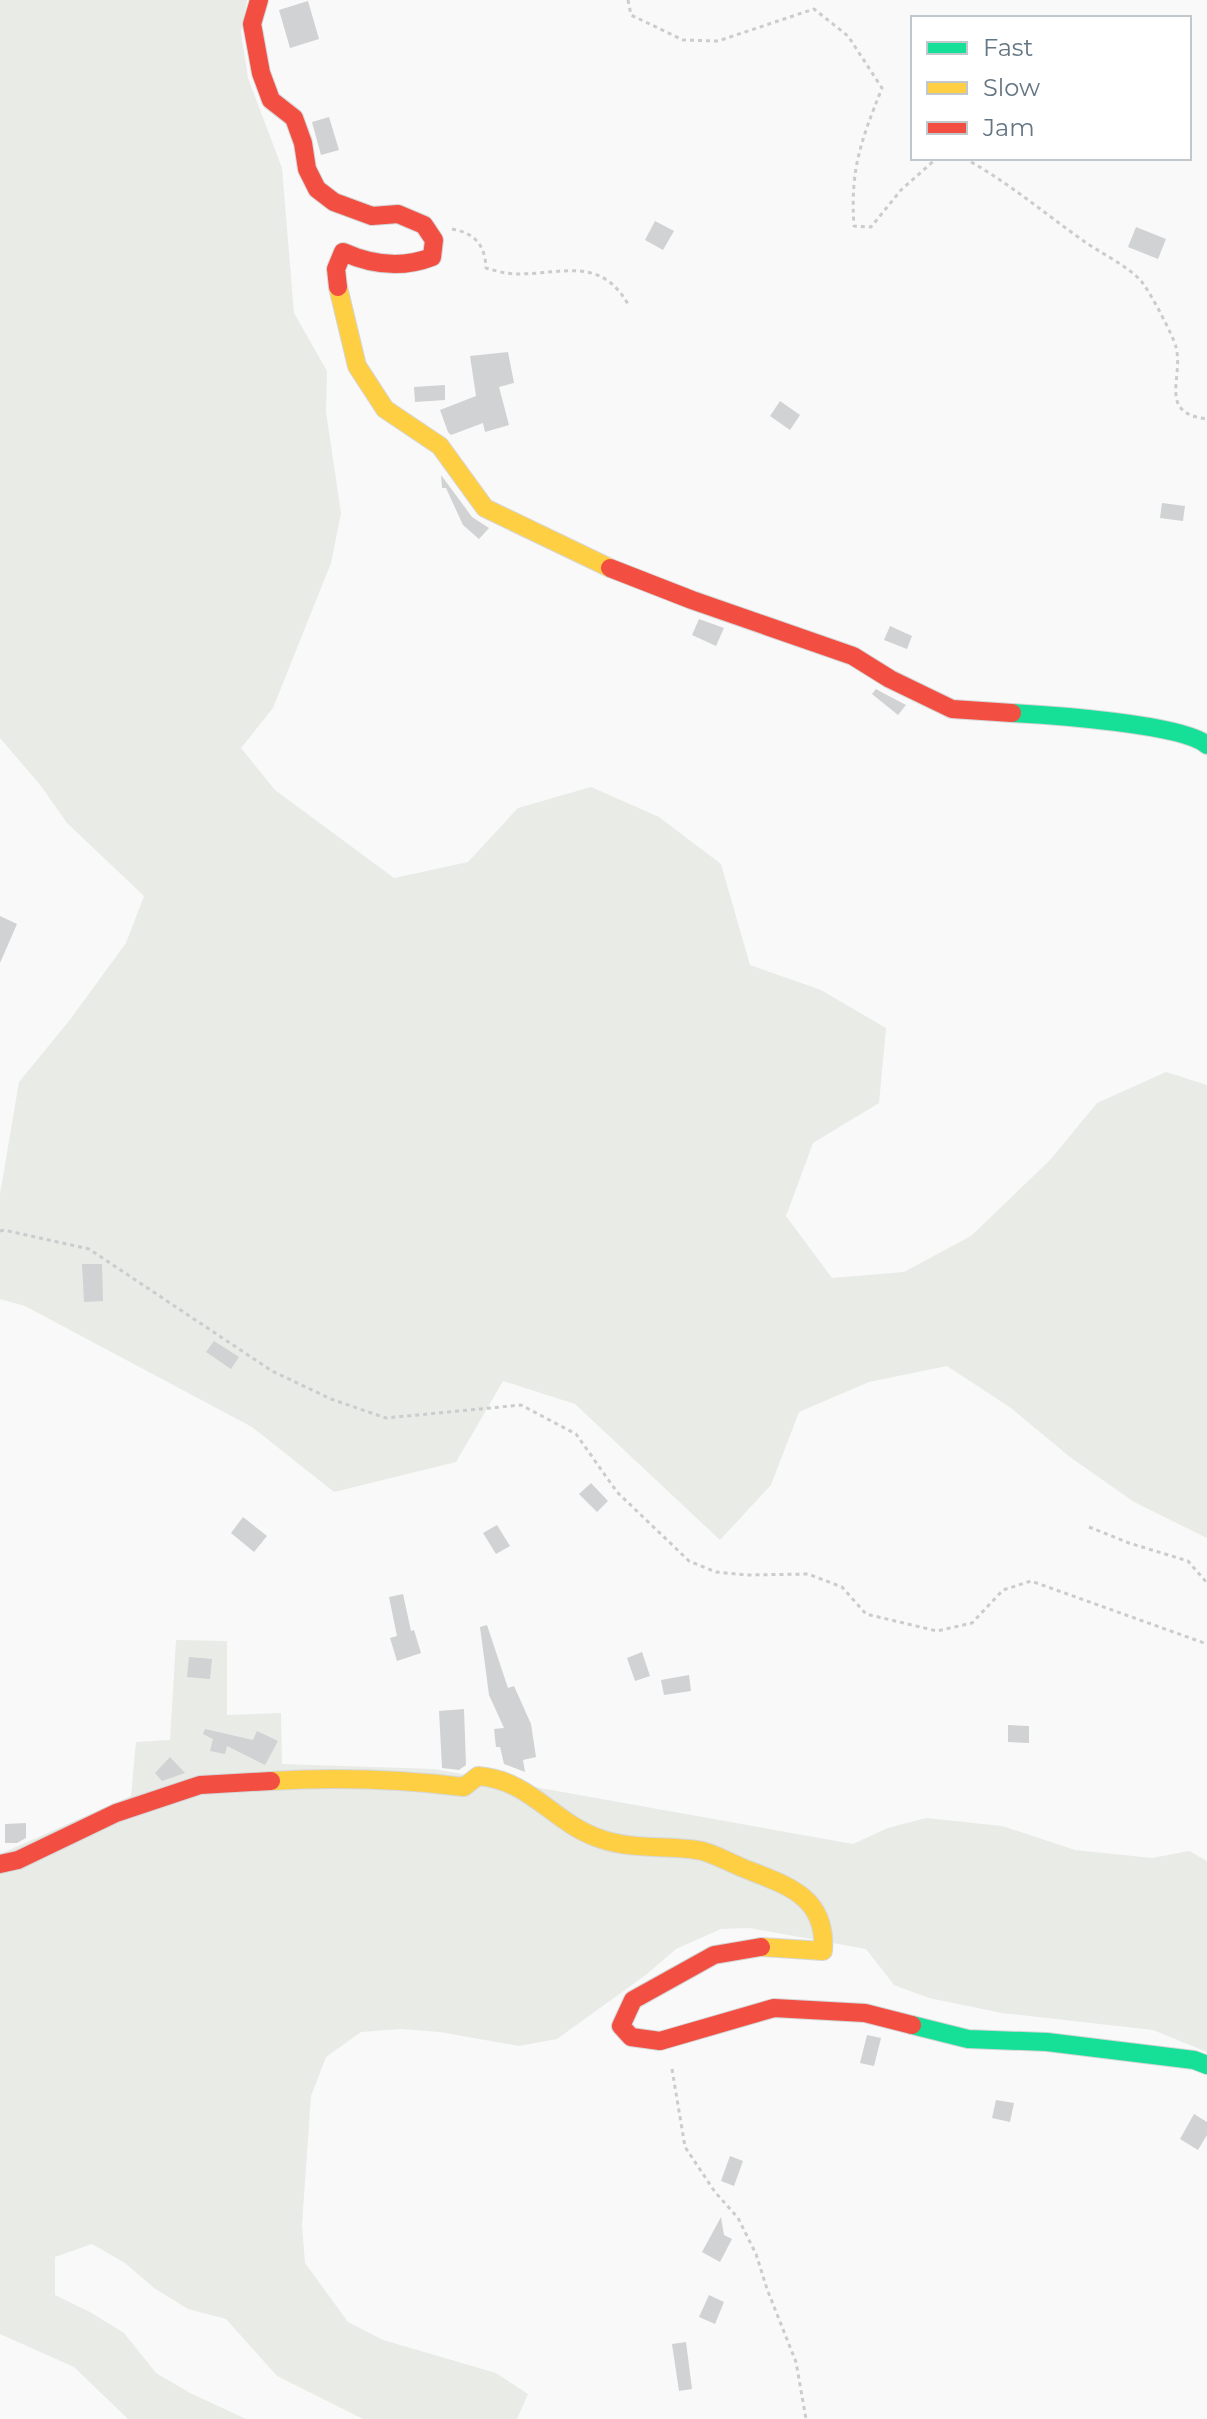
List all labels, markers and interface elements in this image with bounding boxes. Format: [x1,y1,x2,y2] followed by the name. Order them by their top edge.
[911,16,1191,160] legend
[983,33,1034,62] text: Fast
[983,73,1040,102] text: Slow
[982,113,1035,142] text: Jam

